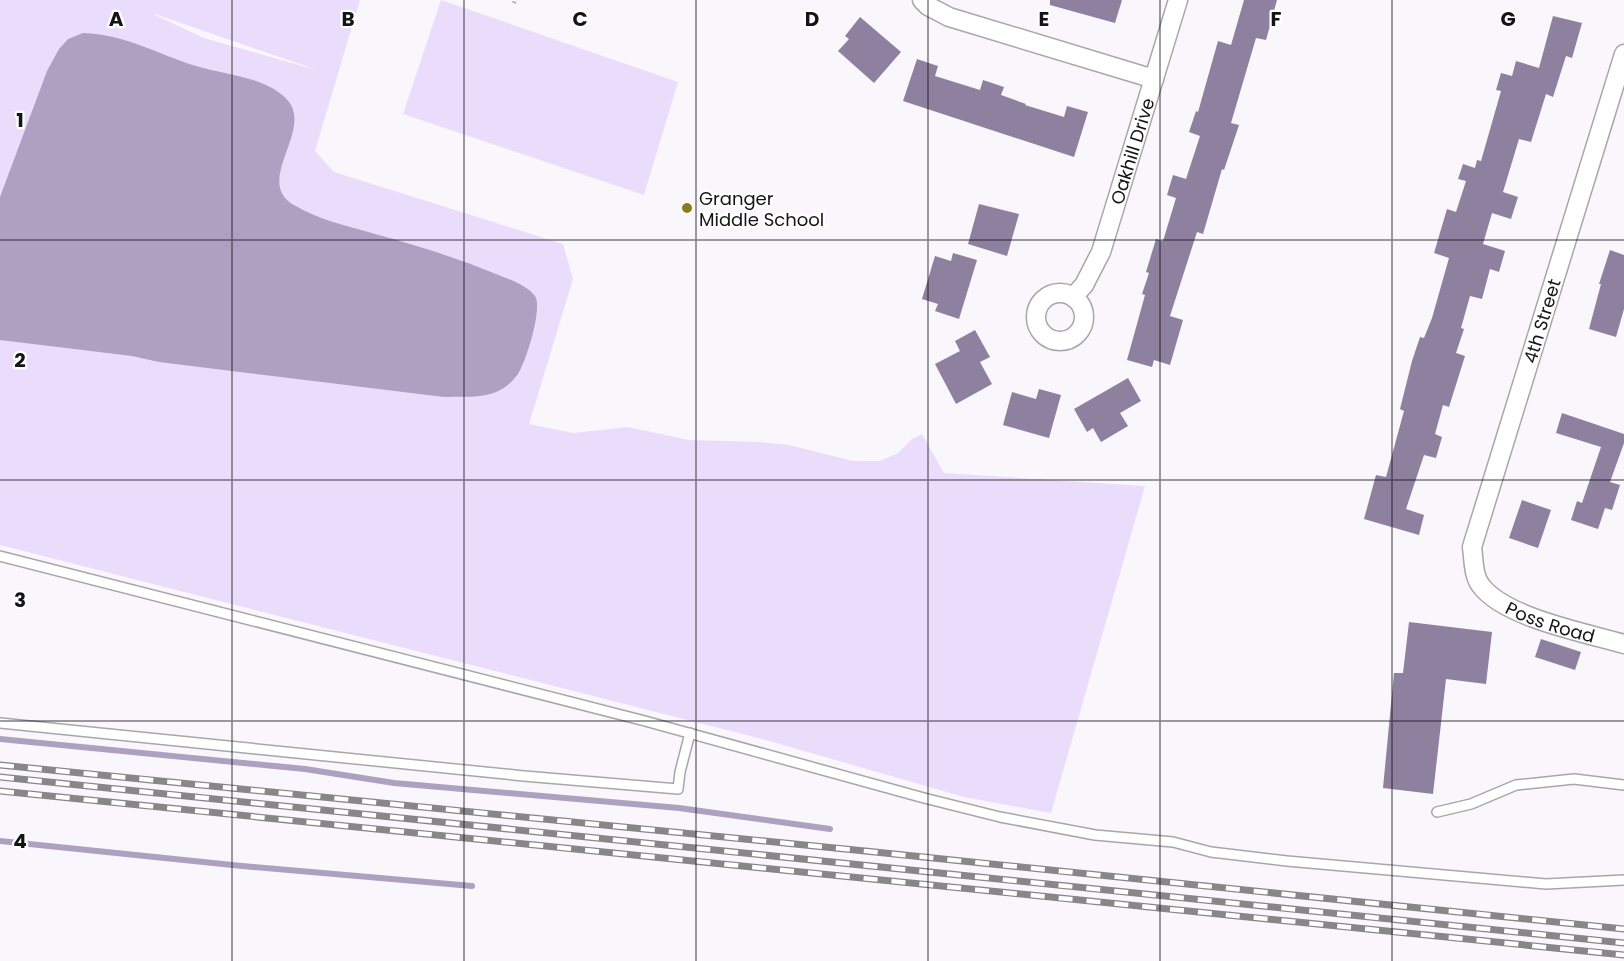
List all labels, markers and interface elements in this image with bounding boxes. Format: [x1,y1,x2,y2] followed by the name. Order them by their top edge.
[109,5,124,33] text: A
[341,5,355,33] text: B
[572,5,588,33] text: C
[805,5,819,33] text: D
[1039,5,1049,33] text: E
[1271,5,1282,33] text: F
[1500,5,1516,33] text: G
[1104,95,1160,207] street label: Oakhill Drive
[16,106,24,134] text: 1
[699,186,824,232] place label: Granger Middle School
[680,201,694,215] marker: Granger Middle School
[1517,276,1567,366] street label: 4th Street
[14,346,26,374] text: 2
[14,586,26,614] text: 3
[1502,595,1598,648] street label: Poss Road
[13,827,27,855] text: 4

